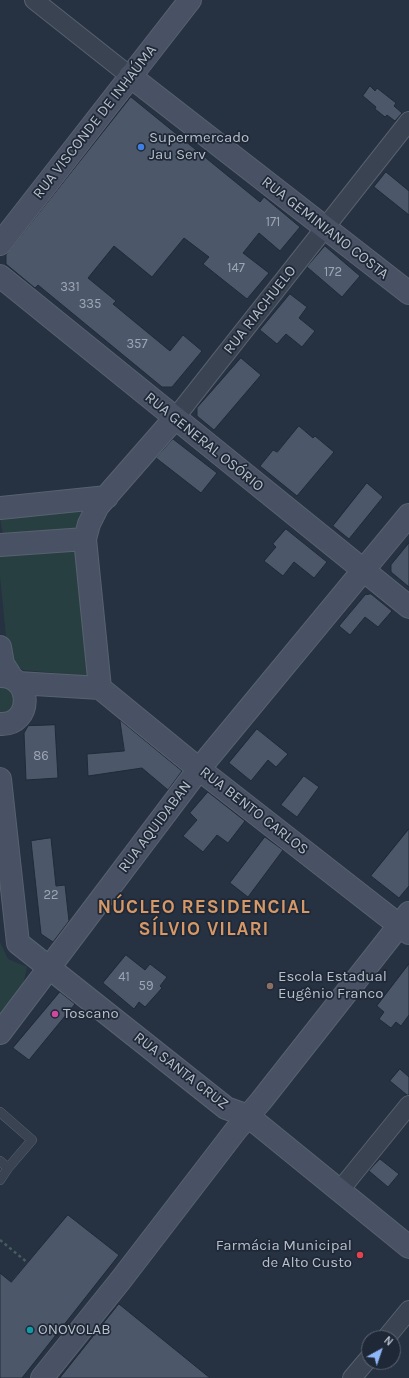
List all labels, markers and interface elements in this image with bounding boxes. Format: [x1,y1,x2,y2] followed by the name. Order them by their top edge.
[29,42,161,202] street label: RUA VISCONDE DE INHAÚMA
[149,129,249,164] place label: Supermercado Jau Serv
[136,142,146,152] marker: Supermercado Jau Serv
[258,173,392,283] street label: RUA GEMINIANO COSTA
[266,214,280,230] house number: 171
[227,260,245,276] house number: 147
[220,262,300,358] street label: RUA RIACHUELO
[324,264,342,280] house number: 172
[60,279,80,295] house number: 331
[79,296,101,312] house number: 335
[126,336,148,352] house number: 357
[141,388,267,496] street label: RUA GENERAL OSÓRIO
[33,748,49,764] house number: 86
[196,763,312,859] street label: RUA BENTO CARLOS
[115,778,195,876] street label: RUA AQUIDABAN
[43,887,59,903] house number: 22
[97,897,311,941] district label: NÚCLEO RESIDENCIAL SÍLVIO VILARI
[278,968,387,1003] place label: Escola Estadual Eugênio Franco
[118,969,130,985] house number: 41
[139,978,153,994] house number: 59
[265,981,275,991] marker: Escola Estadual Eugênio Franco
[63,1005,119,1023] place label: Toscano
[50,1009,60,1019] marker: Toscano
[130,1028,232,1114] street label: RUA SANTA CRUZ
[216,1237,352,1272] place label: Farmácia Municipal de Alto Custo
[355,1250,365,1260] marker: Farmácia Municipal de Alto Custo
[38,1321,110,1339] place label: ONOVOLAB
[25,1325,35,1335] marker: ONOVOLAB
[361,1330,401,1370] north arrow
[381,1334,396,1349] text: N

